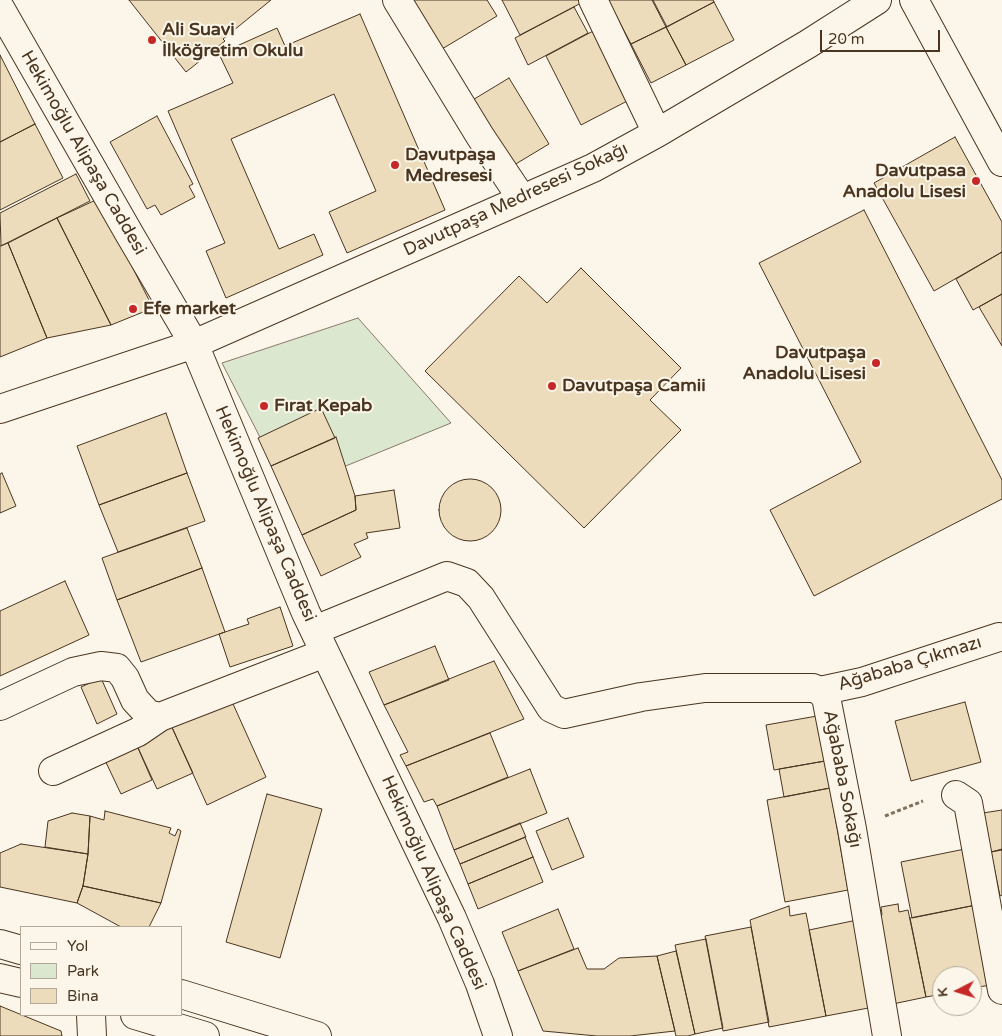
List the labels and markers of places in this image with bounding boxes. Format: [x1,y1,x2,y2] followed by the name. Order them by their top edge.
[162,19,303,62] place label: Ali Suavi İlköğretim Okulu
[146,34,158,46] marker: Ali Suavi İlköğretim Okulu
[405,144,496,186] place label: Davutpaşa Medresesi
[389,159,401,171] marker: Davutpaşa Medresesi
[842,160,966,202] place label: Davutpasa Anadolu Lisesi
[970,175,982,187] marker: Davutpasa Anadolu Lisesi
[143,298,236,320] place label: Efe market
[127,303,139,315] marker: Efe market
[742,342,866,384] place label: Davutpaşa Anadolu Lisesi
[870,357,882,369] marker: Davutpaşa Anadolu Lisesi
[562,375,706,397] place label: Davutpaşa Camii
[546,380,558,392] marker: Davutpaşa Camii
[274,395,372,417] place label: Fırat Kepab
[258,400,270,412] marker: Fırat Kepab

